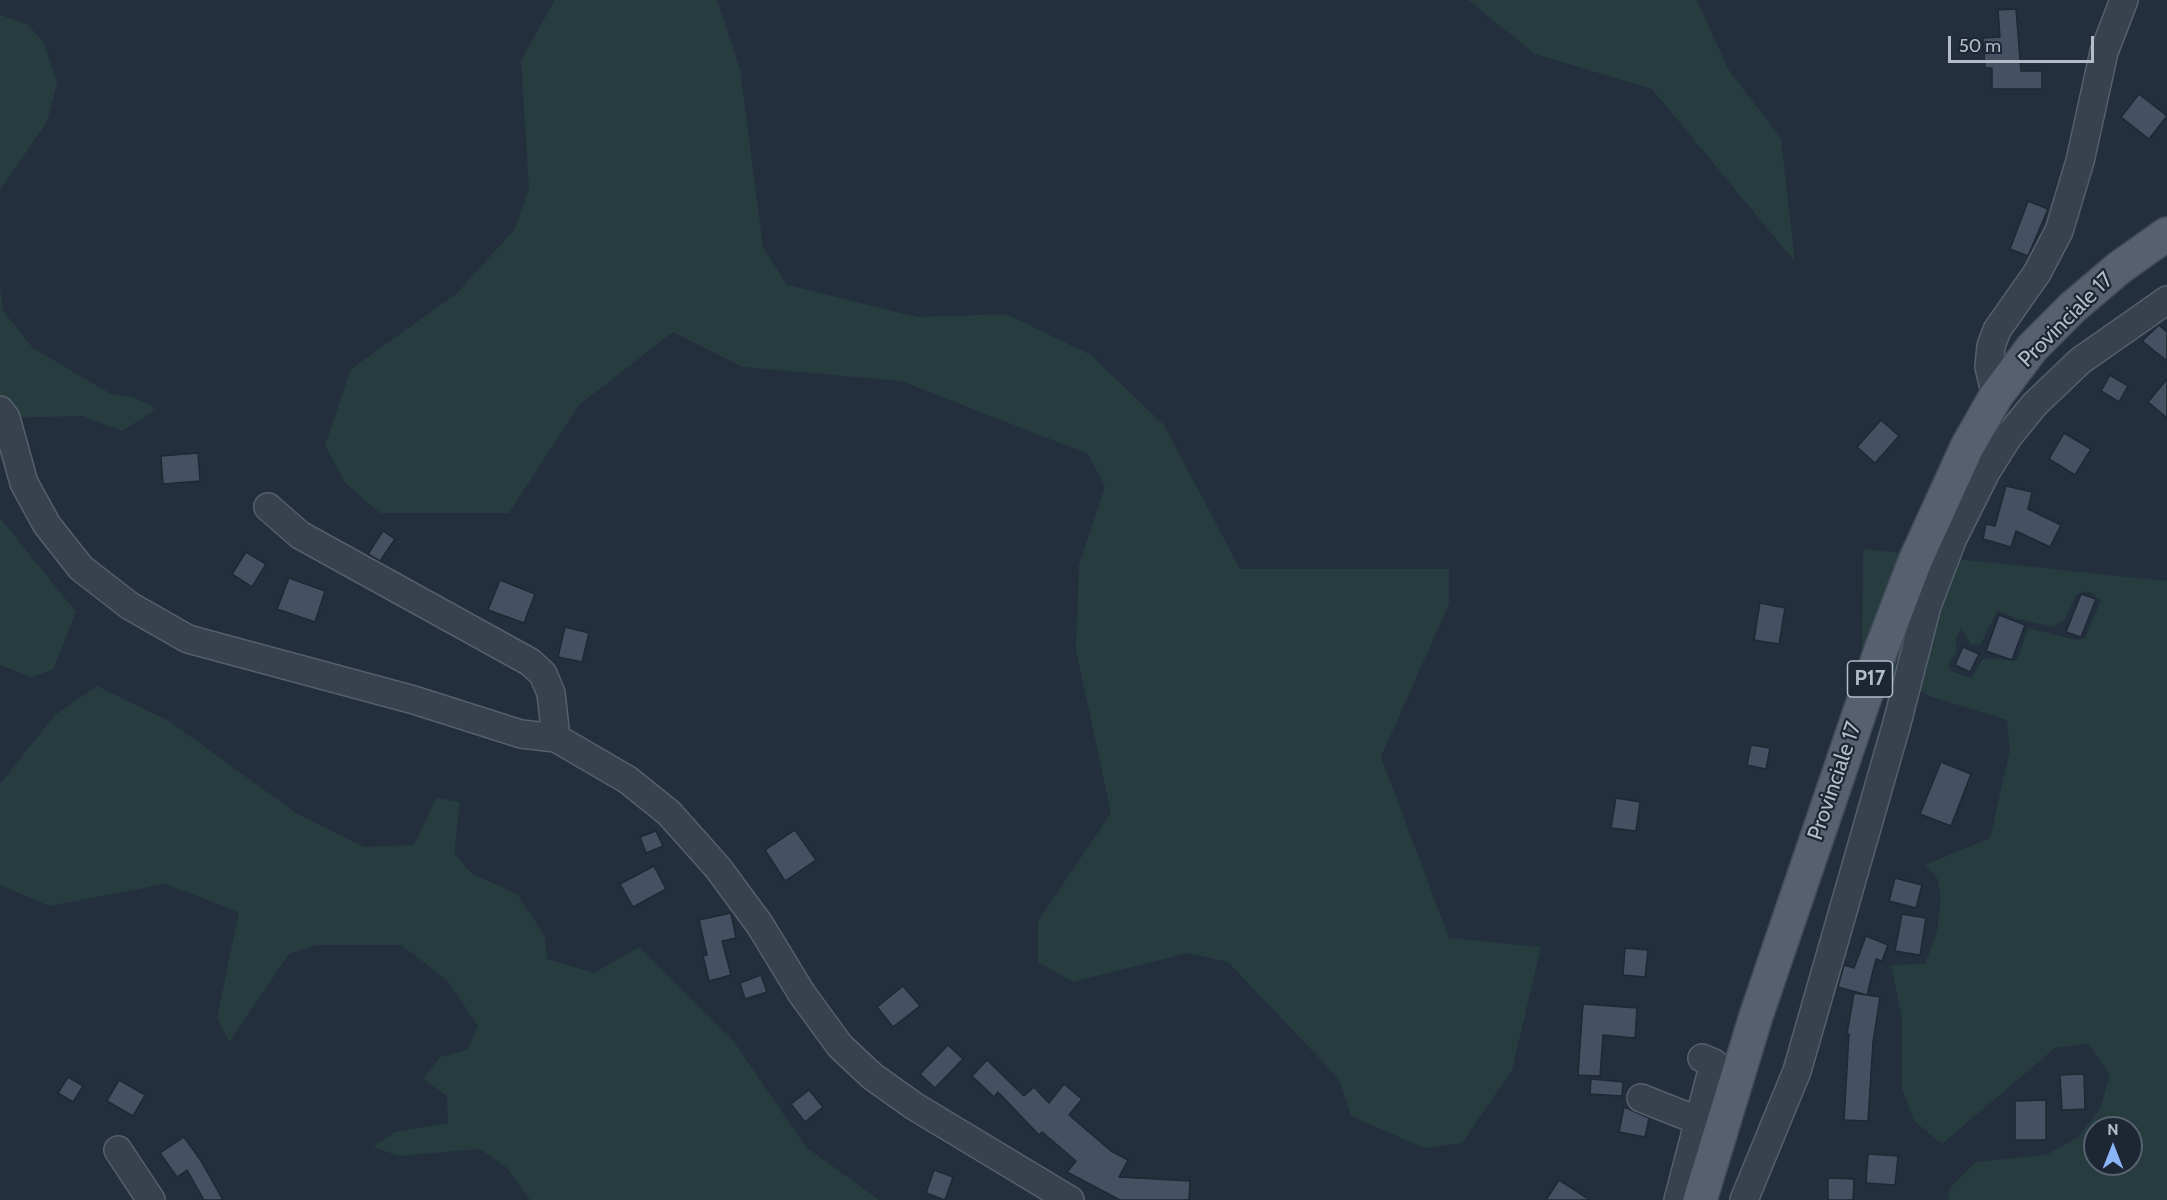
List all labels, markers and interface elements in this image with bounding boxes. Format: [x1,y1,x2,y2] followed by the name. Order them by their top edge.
[1951,24,2096,62] scale bar
[1959,35,2001,57] text: 50 m
[2013,267,2119,373] street label: Provinciale 17
[1848,661,1892,697] road number: P17
[1802,718,1868,844] street label: Provinciale 17
[2083,1116,2143,1176] north arrow
[2107,1120,2119,1139] text: N

